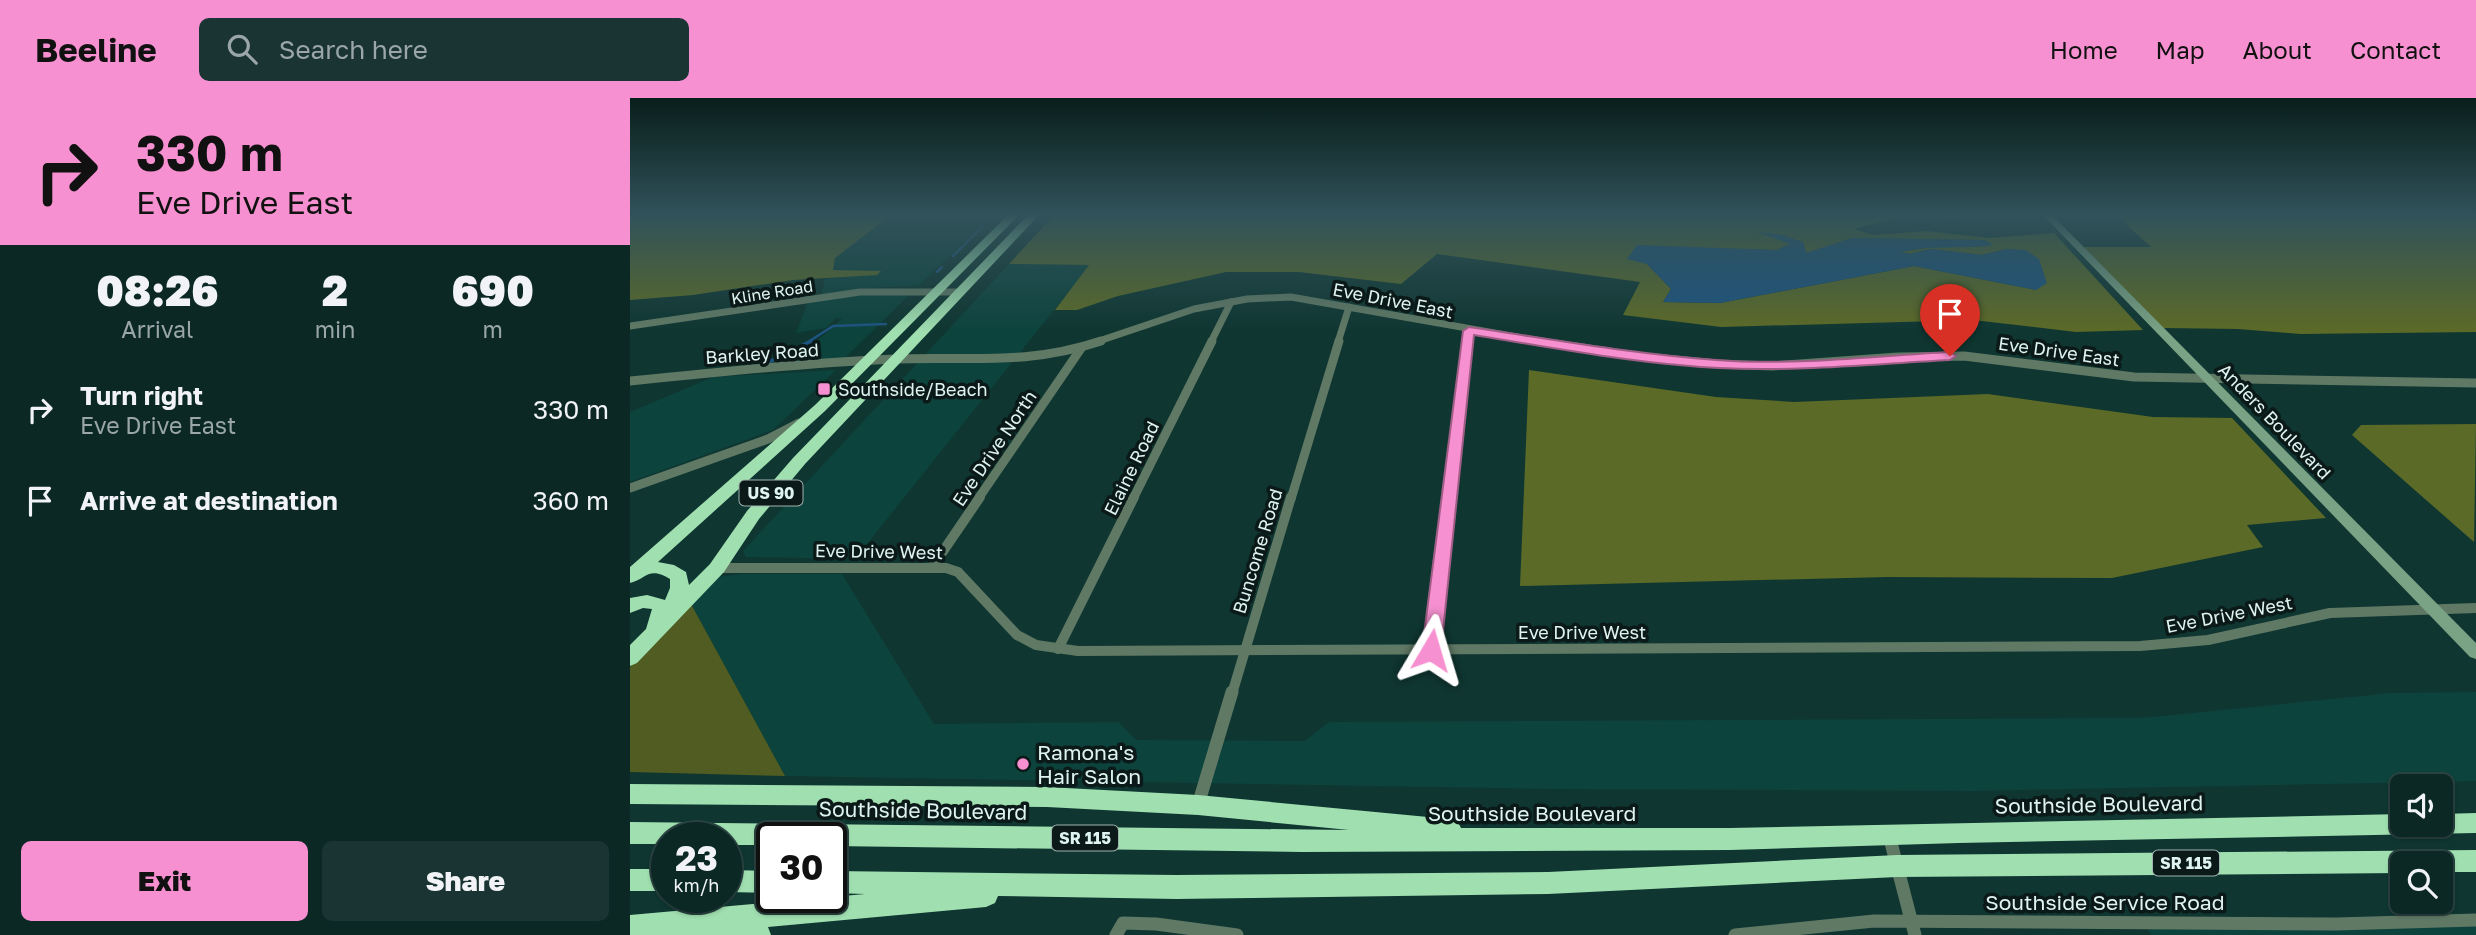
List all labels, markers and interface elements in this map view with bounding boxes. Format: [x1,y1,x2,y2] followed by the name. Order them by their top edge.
[199,18,689,81] search box
[35,30,157,69] text: Beeline
[223,30,261,68] icon: search
[279,34,428,65] text: Search here
[2050,35,2118,64] text: Home
[2156,35,2205,64] text: Map
[2243,35,2312,64] text: About
[2350,35,2441,64] text: Contact
[136,123,283,182] text: 330 m
[21,126,112,217] icon: right
[136,183,353,221] text: Eve Drive East
[96,265,219,315] text: 08:26
[322,265,348,315] text: 2
[452,265,534,315] text: 690
[730,276,814,308] street label: Kline Road
[1331,278,1455,322] street label: Eve Drive East
[1920,284,1980,356] pin
[1931,295,1969,333] icon: arrive
[121,315,193,343] text: Arrival
[315,315,355,343] text: min
[483,315,503,343] text: m
[1997,332,2121,370] street label: Eve Drive East
[704,338,820,368] street label: Barkley Road
[2214,358,2336,484] street label: Anders Boulevard
[838,378,988,400] place label: Southside/Beach
[80,380,203,411] text: Turn right
[816,381,832,397] marker: Southside/Beach
[947,386,1041,510] street label: Eve Drive North
[21,391,59,429] icon: right
[533,394,609,425] text: 330 m
[80,411,236,439] text: Eve Drive East
[1099,417,1163,519] street label: Elaine Road
[740,480,802,506] road number: US 90
[21,482,59,520] icon: arrive
[80,485,338,516] text: Arrive at destination
[532,485,609,516] text: 360 m
[1228,486,1286,616] street label: Buncome Road
[815,539,943,563] street label: Eve Drive West
[2164,591,2294,637] street label: Eve Drive West
[1394,613,1468,687] position arrow
[1518,621,1646,643] street label: Eve Drive West
[1037,739,1141,789] place label: Ramona's Hair Salon
[1015,756,1031,772] marker: Ramona's Hair Salon
[2390,774,2453,914] map controls
[2390,774,2453,837] button: sound
[1994,789,2204,819] street label: Southside Boulevard
[818,795,1028,825] street label: Southside Boulevard
[1428,800,1636,826] street label: Southside Boulevard
[756,822,847,913] speed limit sign: 30
[1052,825,1118,850] road number: SR 115
[675,837,718,879] text: 23
[21,841,308,921] button: Exit
[322,841,609,921] button: Share
[2153,850,2219,876] road number: SR 115
[2390,851,2453,914] button: search
[674,874,719,896] text: km/h
[1985,889,2225,915] street label: Southside Service Road

